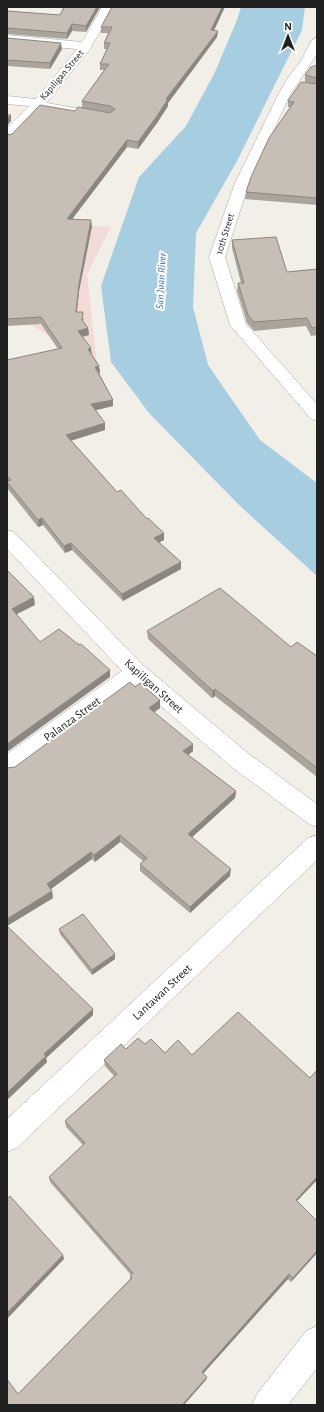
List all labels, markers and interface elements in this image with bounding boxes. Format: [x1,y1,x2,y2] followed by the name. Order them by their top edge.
[268,16,308,56] north arrow
[284,21,292,32] text: N
[38,47,86,102] street label: Kapiligan Street
[214,212,236,256] street label: 10th Street
[154,252,168,309] water label: San Juan River
[122,657,186,715] street label: Kapiligan Street
[41,694,103,743] street label: Palanza Street
[130,962,194,1022] street label: Lantawan Street

